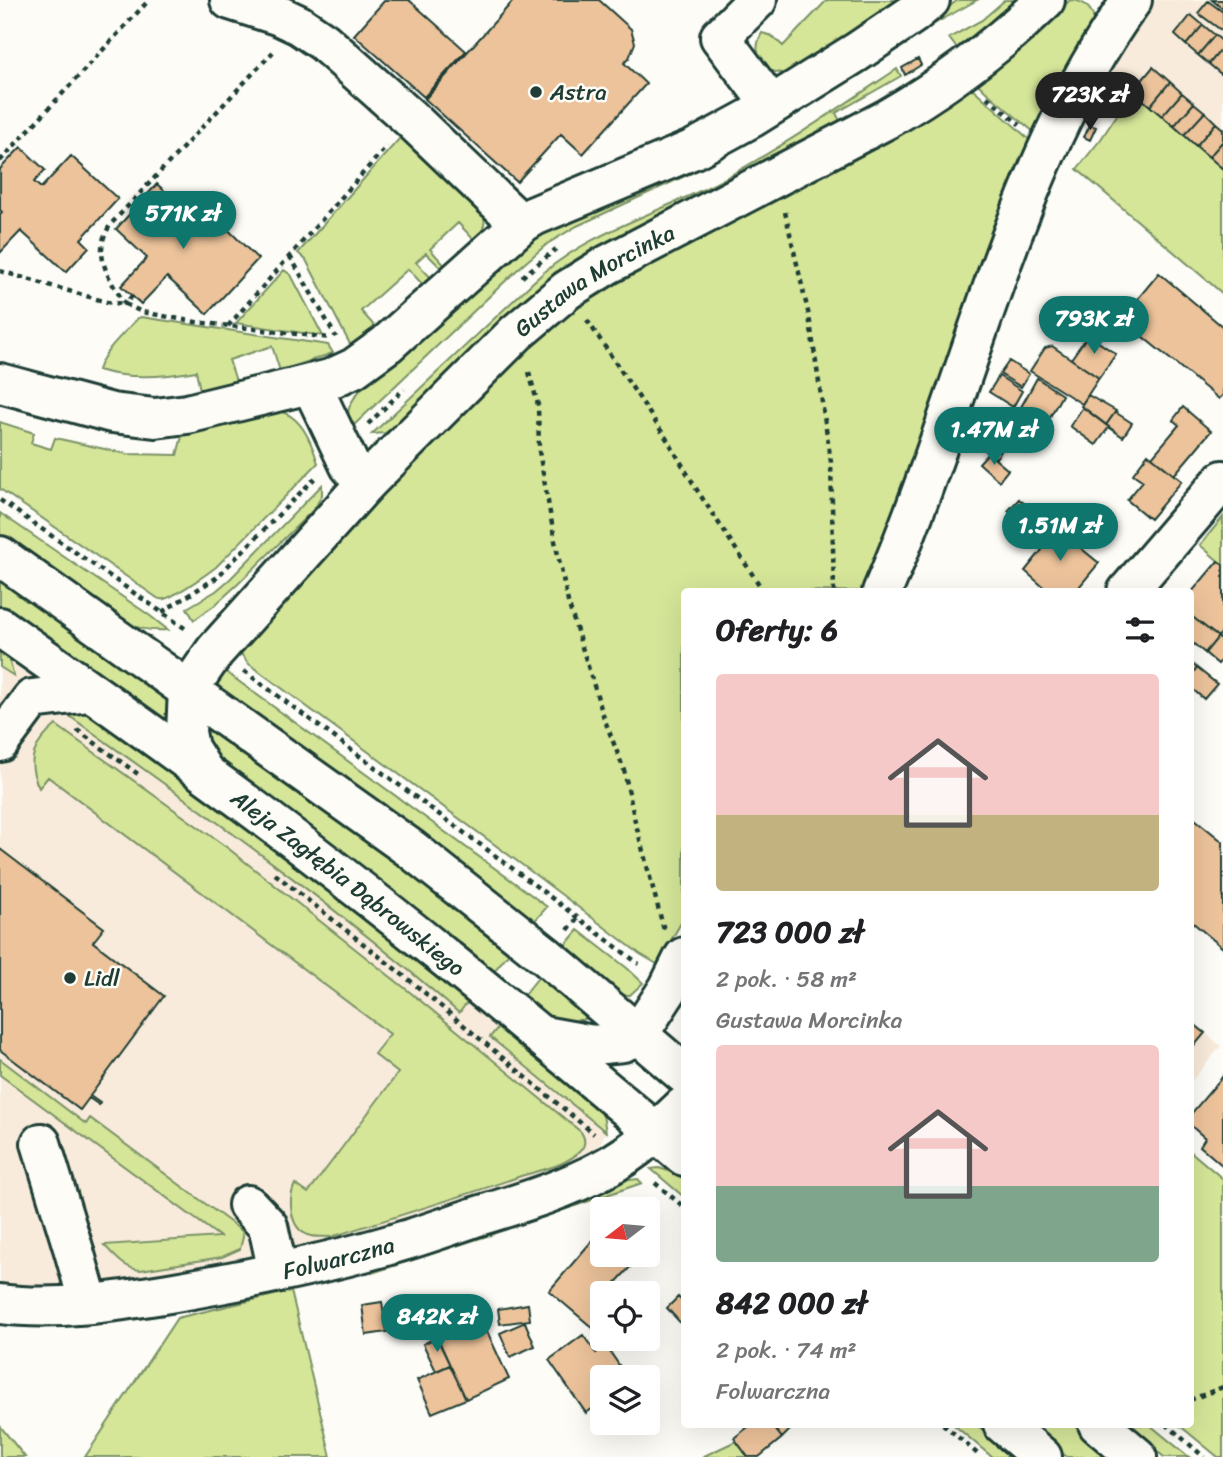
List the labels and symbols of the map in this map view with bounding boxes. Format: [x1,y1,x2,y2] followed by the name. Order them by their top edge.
[549,72,607,113] place label: Astra
[1025,72,1155,132] pin: 723K zł
[528,84,544,100] marker: Astra
[118,191,248,251] pin: 571K zł
[504,212,683,348] street label: Gustawa Morcinka
[1029,296,1159,356] pin: 793K zł
[922,407,1066,467] pin: 1.47M zł
[988,504,1132,563] pin: 1.51M zł
[221,777,475,987] street label: Aleja Zagłębia Dąbrowskiego
[84,958,120,999] place label: Lidl
[62,970,78,986] marker: Lidl
[590,1197,660,1267] north arrow
[279,1224,400,1291] street label: Folwarczna
[372,1294,502,1354] pin: 842K zł

